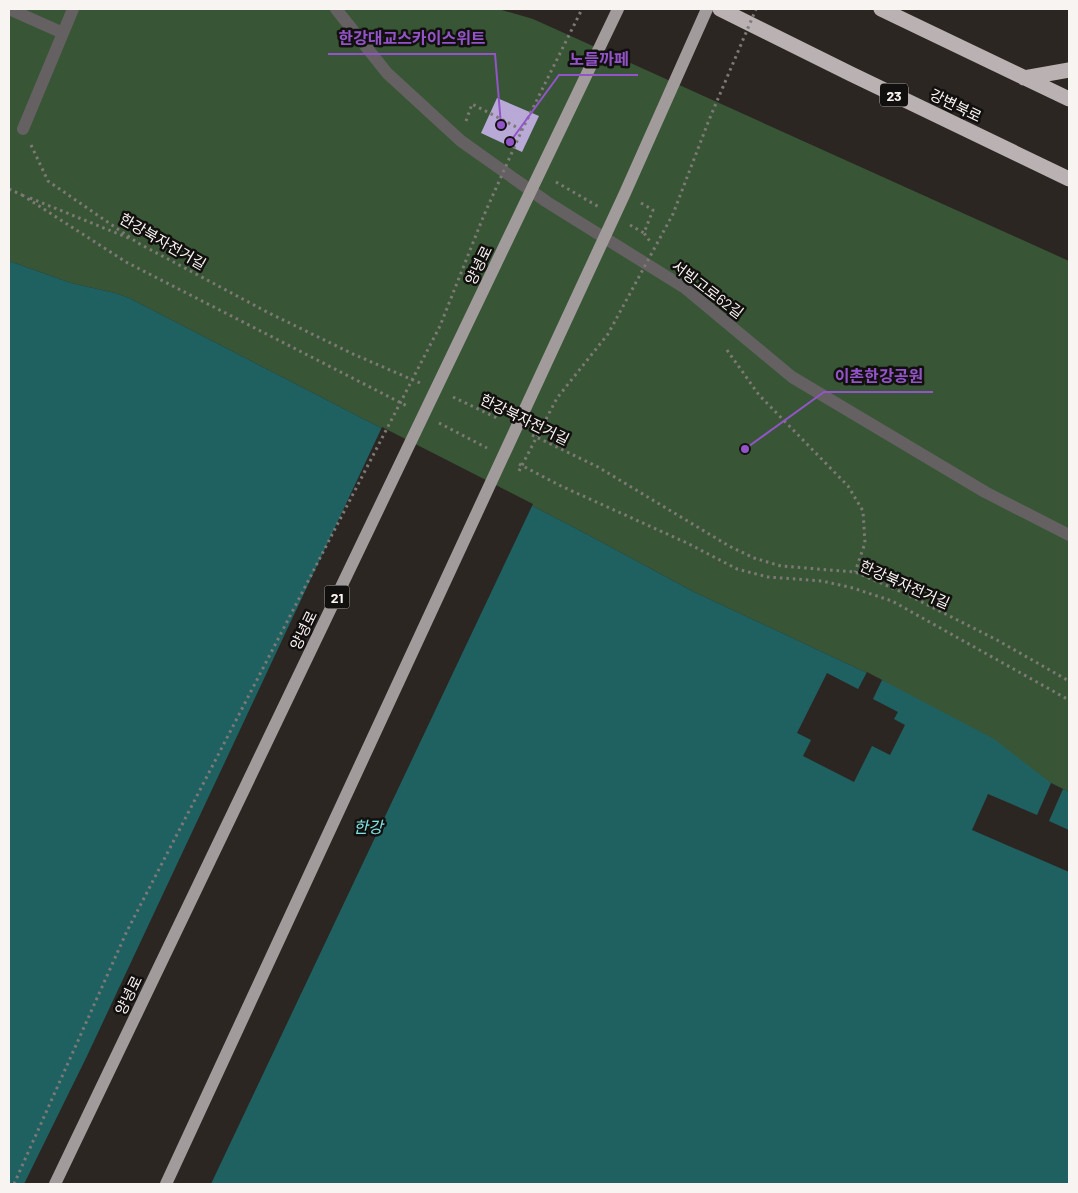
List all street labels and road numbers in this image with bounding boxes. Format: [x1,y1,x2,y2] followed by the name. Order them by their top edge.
[880,84,908,106] road number: 23
[927,85,985,125] street label: 강변북로
[117,209,209,273] street label: 한강북자전거길
[461,242,495,288] street label: 양녕로
[669,256,747,322] street label: 서빙고로62길
[478,390,572,448] street label: 한강북자전거길
[857,556,953,612] street label: 한강북자전거길
[324,586,350,608] road number: 21
[286,607,320,653] street label: 양녕로
[111,972,145,1018] street label: 양녕로

